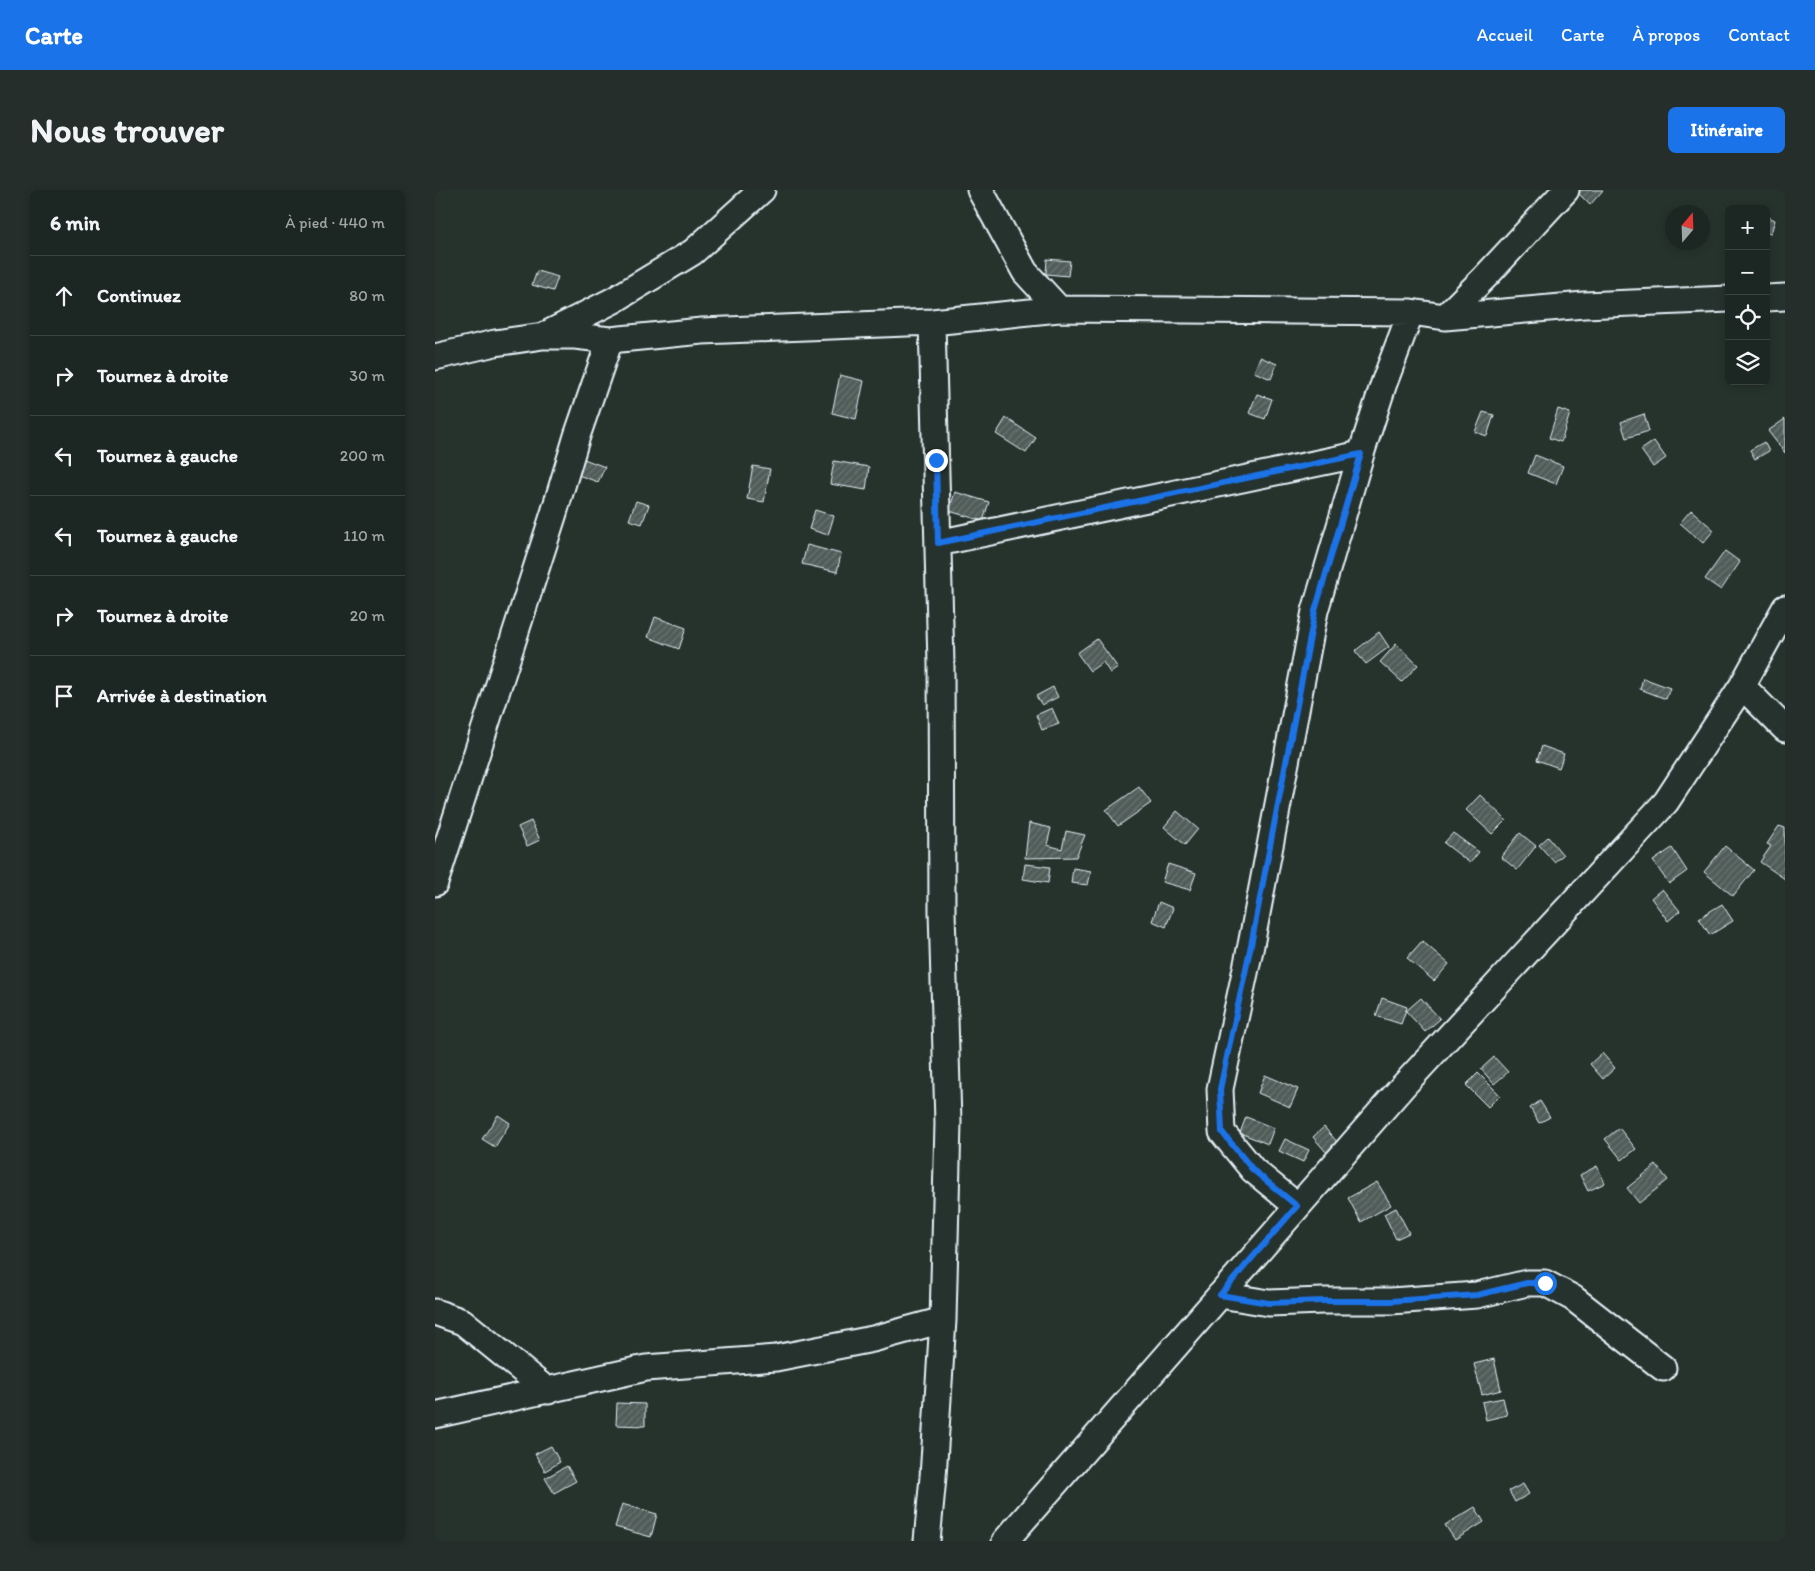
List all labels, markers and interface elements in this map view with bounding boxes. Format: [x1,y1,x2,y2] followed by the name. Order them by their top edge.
[25,21,83,50] text: Carte
[1477,24,1533,46] text: Accueil
[1561,24,1604,46] text: Carte
[1632,24,1700,46] text: À propos
[1728,24,1790,46] text: Contact
[1668,107,1785,153] button: Itinéraire
[30,109,224,151] text: Nous trouver
[1665,205,1710,250] north arrow
[1725,205,1770,385] map controls
[1725,205,1770,250] button: +
[50,210,100,235] text: 6 min
[285,213,385,232] text: À pied · 440 m
[1725,250,1770,295] button: −
[50,282,78,310] icon: ahead
[97,284,181,307] text: Continuez
[349,286,385,305] text: 80 m
[1725,295,1770,340] button: locate
[1725,340,1770,385] button: layers
[50,362,78,390] icon: right
[97,364,229,387] text: Tournez à droite
[349,366,385,385] text: 30 m
[50,442,78,470] icon: left
[97,444,238,467] text: Tournez à gauche
[340,446,385,465] text: 200 m
[925,449,948,472] route end
[50,522,78,550] icon: left
[97,524,238,547] text: Tournez à gauche
[343,526,385,545] text: 110 m
[50,602,78,630] icon: right
[97,604,229,627] text: Tournez à droite
[350,606,385,625] text: 20 m
[50,682,78,710] icon: arrive
[97,684,267,707] text: Arrivée à destination
[1534,1272,1557,1295] route start

